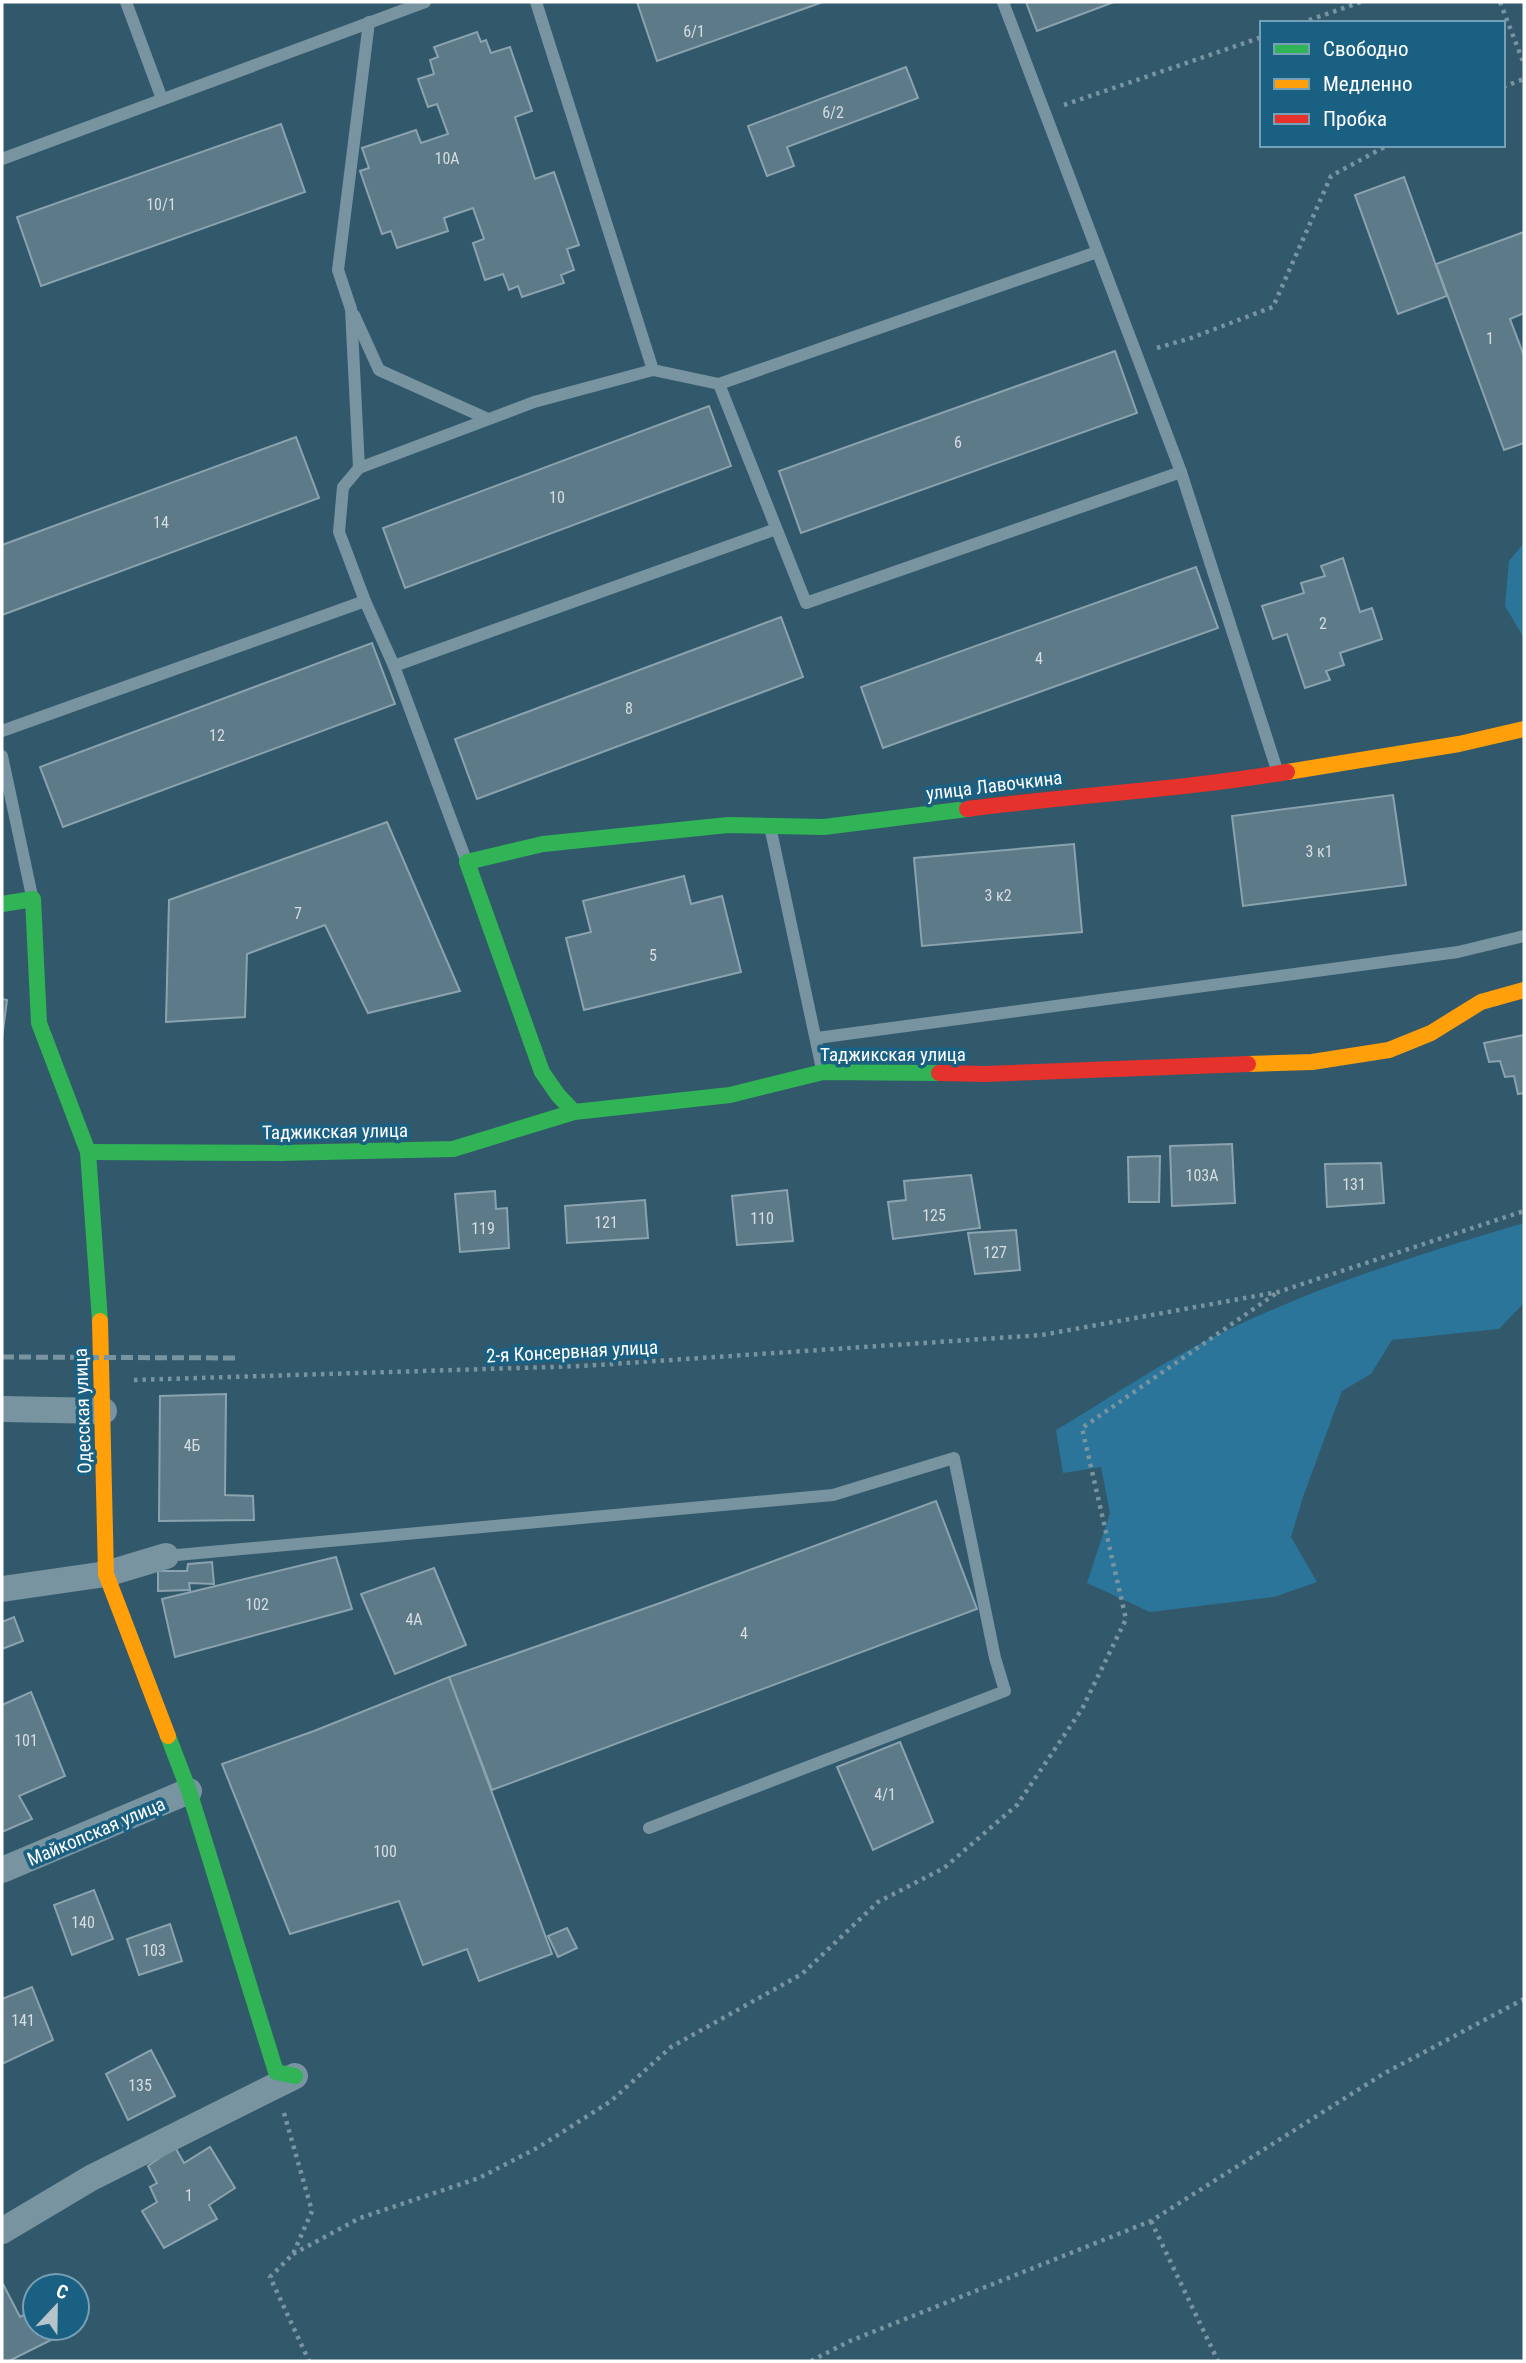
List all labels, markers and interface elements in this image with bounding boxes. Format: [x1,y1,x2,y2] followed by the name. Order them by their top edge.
[1260,21,1505,147] legend
[683,22,705,41] house number: 6/1
[1323,37,1409,61] text: Свободно
[1323,72,1412,96] text: Медленно
[822,103,844,122] house number: 6/2
[1323,107,1387,131] text: Пробка
[434,149,460,168] house number: 10А
[146,195,176,214] house number: 10/1
[1486,329,1494,348] house number: 1
[954,433,962,452] house number: 6
[549,488,565,507] house number: 10
[153,513,169,532] house number: 14
[1319,614,1327,633] house number: 2
[1035,649,1043,668] house number: 4
[625,699,633,718] house number: 8
[209,726,225,745] house number: 12
[925,766,1063,805] street label: улица Лавочкина
[1305,842,1333,861] house number: 3 к1
[984,886,1012,905] house number: 3 к2
[294,904,302,923] house number: 7
[649,946,657,965] house number: 5
[820,1043,966,1066] street label: Таджикская улица
[262,1119,408,1144] street label: Таджикская улица
[1186,1166,1218,1185] house number: 103А
[1342,1175,1366,1194] house number: 131
[922,1206,946,1225] house number: 125
[750,1209,774,1228] house number: 110
[594,1213,618,1232] house number: 121
[471,1219,495,1238] house number: 119
[983,1243,1007,1262] house number: 127
[485,1336,659,1367] street label: 2-я Консервная улица
[69,1348,96,1474] street label: Одесская улица
[184,1436,201,1455] house number: 4Б
[245,1595,269,1614] house number: 102
[405,1610,423,1629] house number: 4А
[740,1624,748,1643] house number: 4
[14,1731,38,1750] house number: 101
[874,1785,896,1804] house number: 4/1
[24,1792,169,1871] street label: Майкопская улица
[373,1842,397,1861] house number: 100
[71,1913,95,1932] house number: 140
[142,1941,166,1960] house number: 103
[11,2011,35,2030] house number: 141
[128,2076,152,2095] house number: 135
[185,2186,193,2205] house number: 1
[21,2272,91,2342] north arrow
[53,2279,72,2304] text: С

